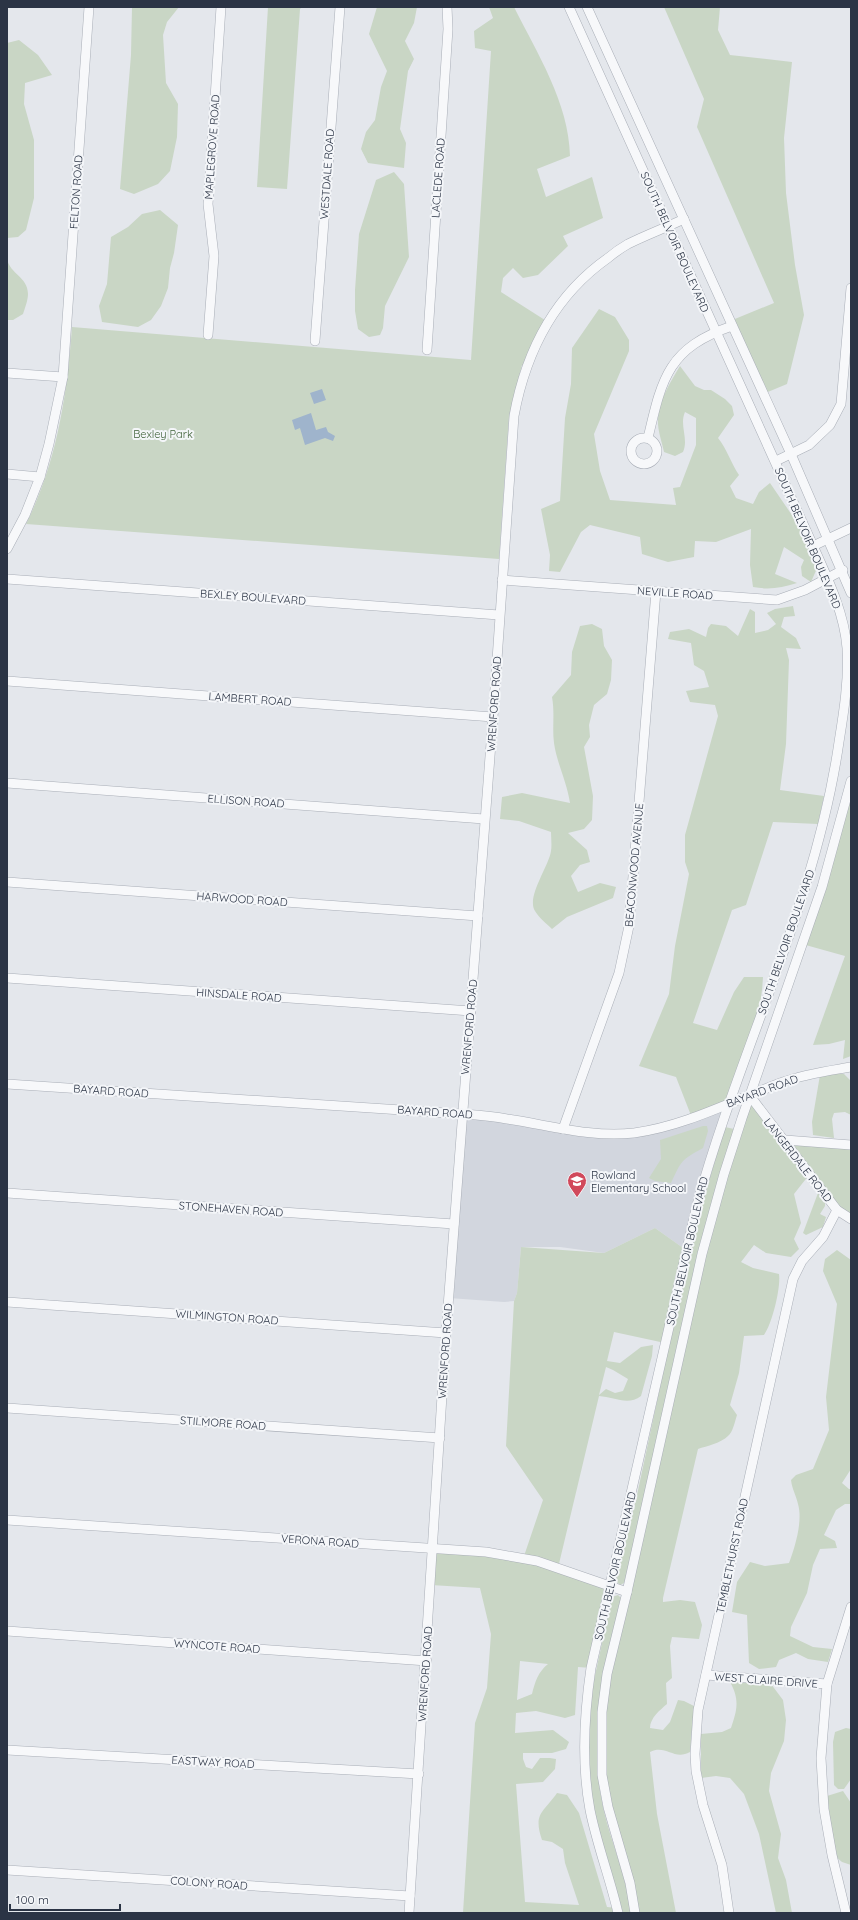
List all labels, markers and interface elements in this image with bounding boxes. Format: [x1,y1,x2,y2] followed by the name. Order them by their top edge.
[201,94,223,200] street label: MAPLEGROVE ROAD
[317,128,337,220] street label: WESTDALE ROAD
[428,138,448,218] street label: LACLEDE ROAD
[66,154,86,229] street label: FELTON ROAD
[638,170,712,315] street label: SOUTH BELVOIR BOULEVARD
[133,427,193,441] park label: Bexley Park
[772,465,844,611] street label: SOUTH BELVOIR BOULEVARD
[637,583,713,603] street label: NEVILLE ROAD
[200,586,307,608] street label: BEXLEY BOULEVARD
[484,656,504,752] street label: WRENFORD ROAD
[208,689,292,709] street label: LAMBERT ROAD
[207,791,285,811] street label: ELLISON ROAD
[622,803,646,927] street label: BEACONWOOD AVENUE
[755,868,817,1016] street label: SOUTH BELVOIR BOULEVARD
[196,889,288,909] street label: HARWOOD ROAD
[458,979,480,1075] street label: WRENFORD ROAD
[196,985,282,1005] street label: HINSDALE ROAD
[724,1071,800,1110] street label: BAYARD ROAD
[73,1081,149,1101] street label: BAYARD ROAD
[397,1102,473,1122] street label: BAYARD ROAD
[761,1115,835,1205] street label: LANGERDALE ROAD
[591,1168,686,1195] place label: Rowland Elementary School
[566,1170,588,1198] school or university icon: Rowland Elementary School
[663,1175,711,1327] street label: SOUTH BELVOIR BOULEVARD
[178,1198,284,1220] street label: STONEHAVEN ROAD
[435,1303,455,1399] street label: WRENFORD ROAD
[175,1306,279,1328] street label: WILMINGTON ROAD
[179,1413,267,1433] street label: STILMORE ROAD
[591,1490,639,1642] street label: SOUTH BELVOIR BOULEVARD
[713,1497,751,1615] street label: TEMBLETHURST ROAD
[281,1531,359,1551] street label: VERONA ROAD
[415,1626,435,1722] street label: WRENFORD ROAD
[173,1636,261,1656] street label: WYNCOTE ROAD
[714,1669,818,1691] street label: WEST CLAIRE DRIVE
[171,1753,255,1771] street label: EASTWAY ROAD
[170,1873,248,1893] street label: COLONY ROAD
[10,1886,120,1912] scale bar
[16,1892,49,1907] text: 100 m

